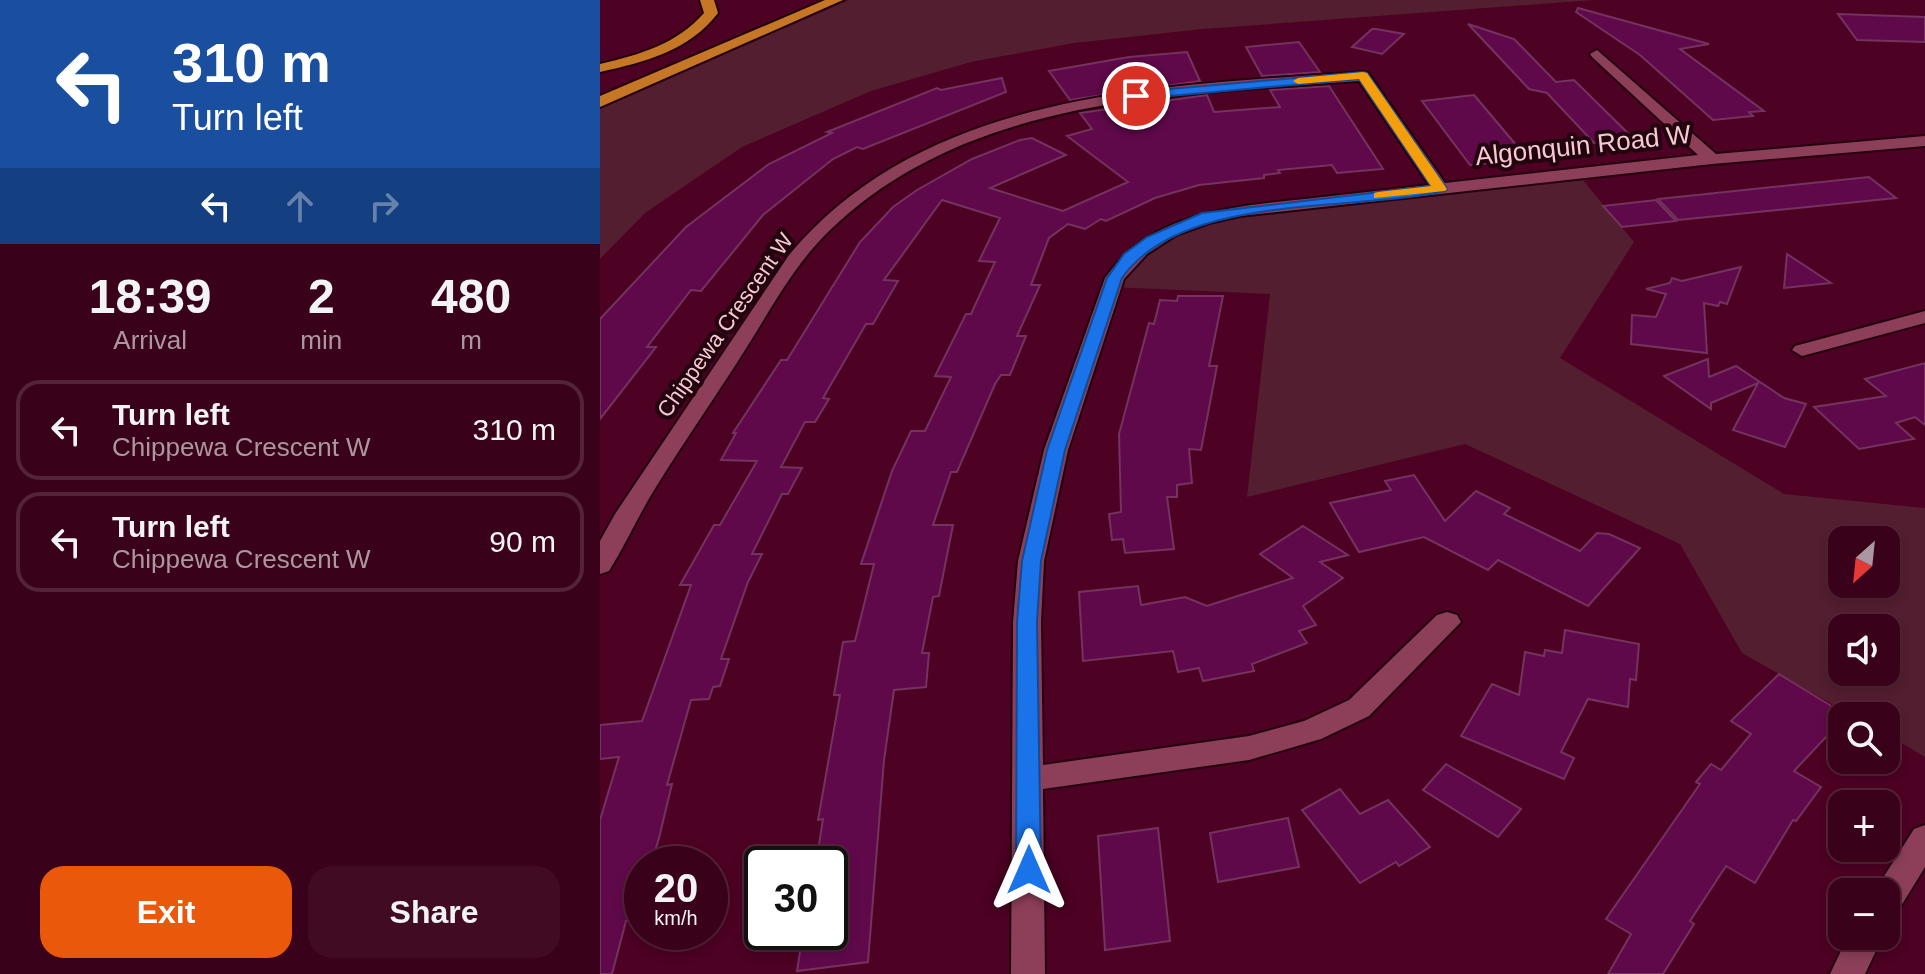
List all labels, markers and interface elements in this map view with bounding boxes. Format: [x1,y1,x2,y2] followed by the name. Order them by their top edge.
[172,31,331,94] text: 310 m
[40,32,144,136] icon: left
[1102,62,1170,130] pin
[1114,74,1158,118] icon: arrive
[172,97,303,138] text: Turn left
[1474,119,1693,171] street label: Algonquin Road W
[194,184,238,228] icon: left
[278,184,322,228] icon: ahead
[362,184,406,228] icon: right
[652,228,798,422] street label: Chippewa Crescent W
[89,270,212,323] text: 18:39
[308,270,335,323] text: 2
[431,270,511,323] text: 480
[113,325,187,355] text: Arrival
[300,325,342,355] text: min
[460,325,482,355] text: m
[112,398,230,431] text: Turn left
[44,408,88,452] icon: left
[473,413,556,446] text: 310 m
[112,432,371,462] text: Chippewa Crescent W
[112,510,230,543] text: Turn left
[44,520,88,564] icon: left
[489,525,556,558] text: 90 m
[1828,526,1900,598] north arrow
[1828,526,1900,950] map controls
[112,544,371,574] text: Chippewa Crescent W
[1828,614,1900,686] button: sound
[1828,702,1900,774] button: search
[1828,790,1900,862] button: +
[987,828,1071,912] position arrow
[744,846,848,950] speed limit sign: 30
[40,866,292,958] button: Exit
[308,866,560,958] button: Share
[654,866,698,910] text: 20
[1828,878,1900,950] button: −
[654,907,698,929] text: km/h

